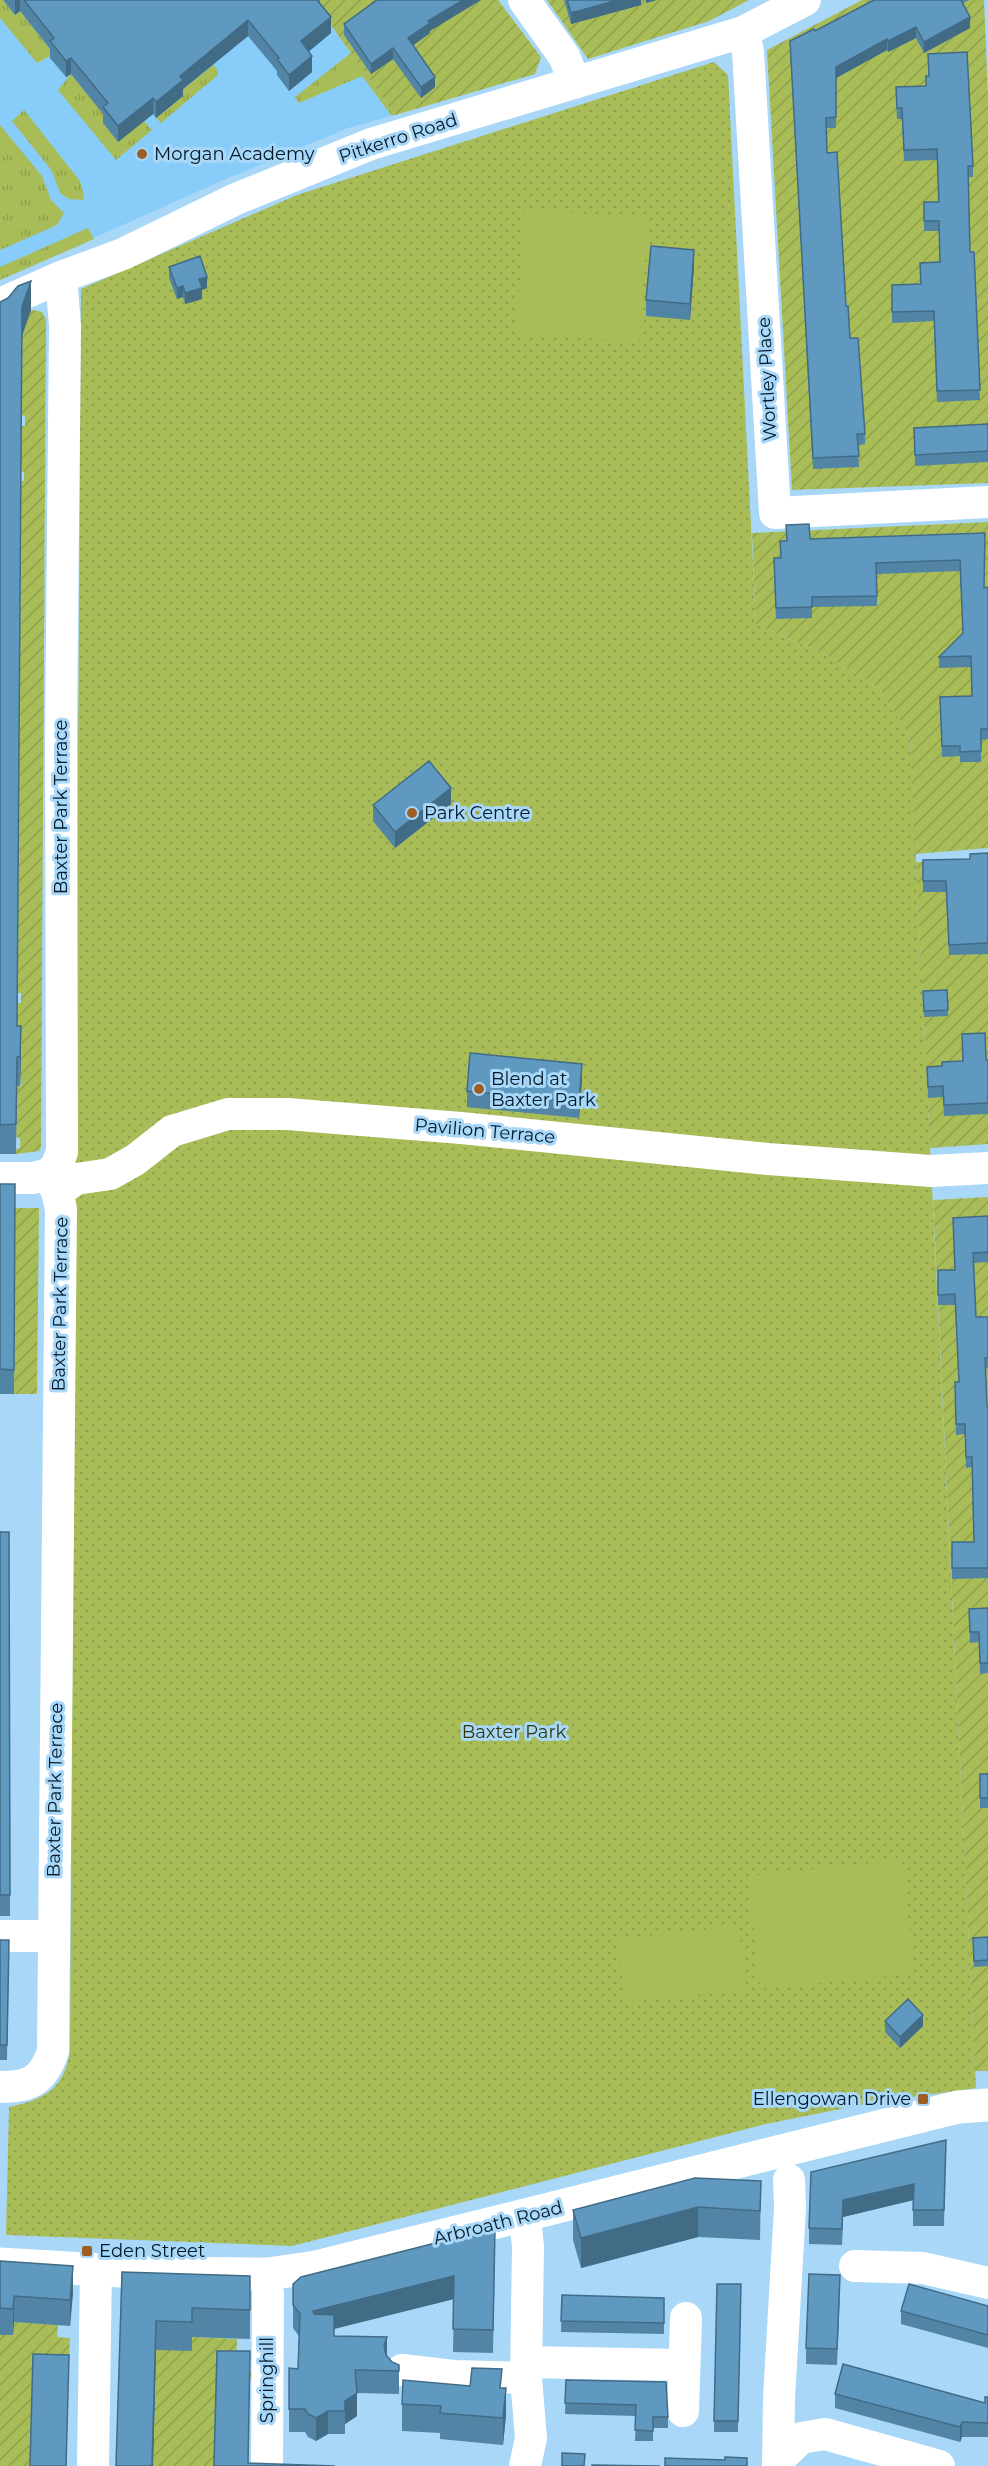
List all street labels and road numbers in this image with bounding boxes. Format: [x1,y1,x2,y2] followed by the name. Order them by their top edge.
[336,108,460,168] street label: Pitkerro Road
[753,316,781,442] street label: Wortley Place
[50,720,72,894] street label: Baxter Park Terrace
[414,1114,556,1148] street label: Pavilion Terrace
[47,1216,73,1392] street label: Baxter Park Terrace
[42,1702,68,1878] street label: Baxter Park Terrace
[431,2196,565,2250] street label: Arbroath Road
[256,2337,278,2423] street label: Springhill

